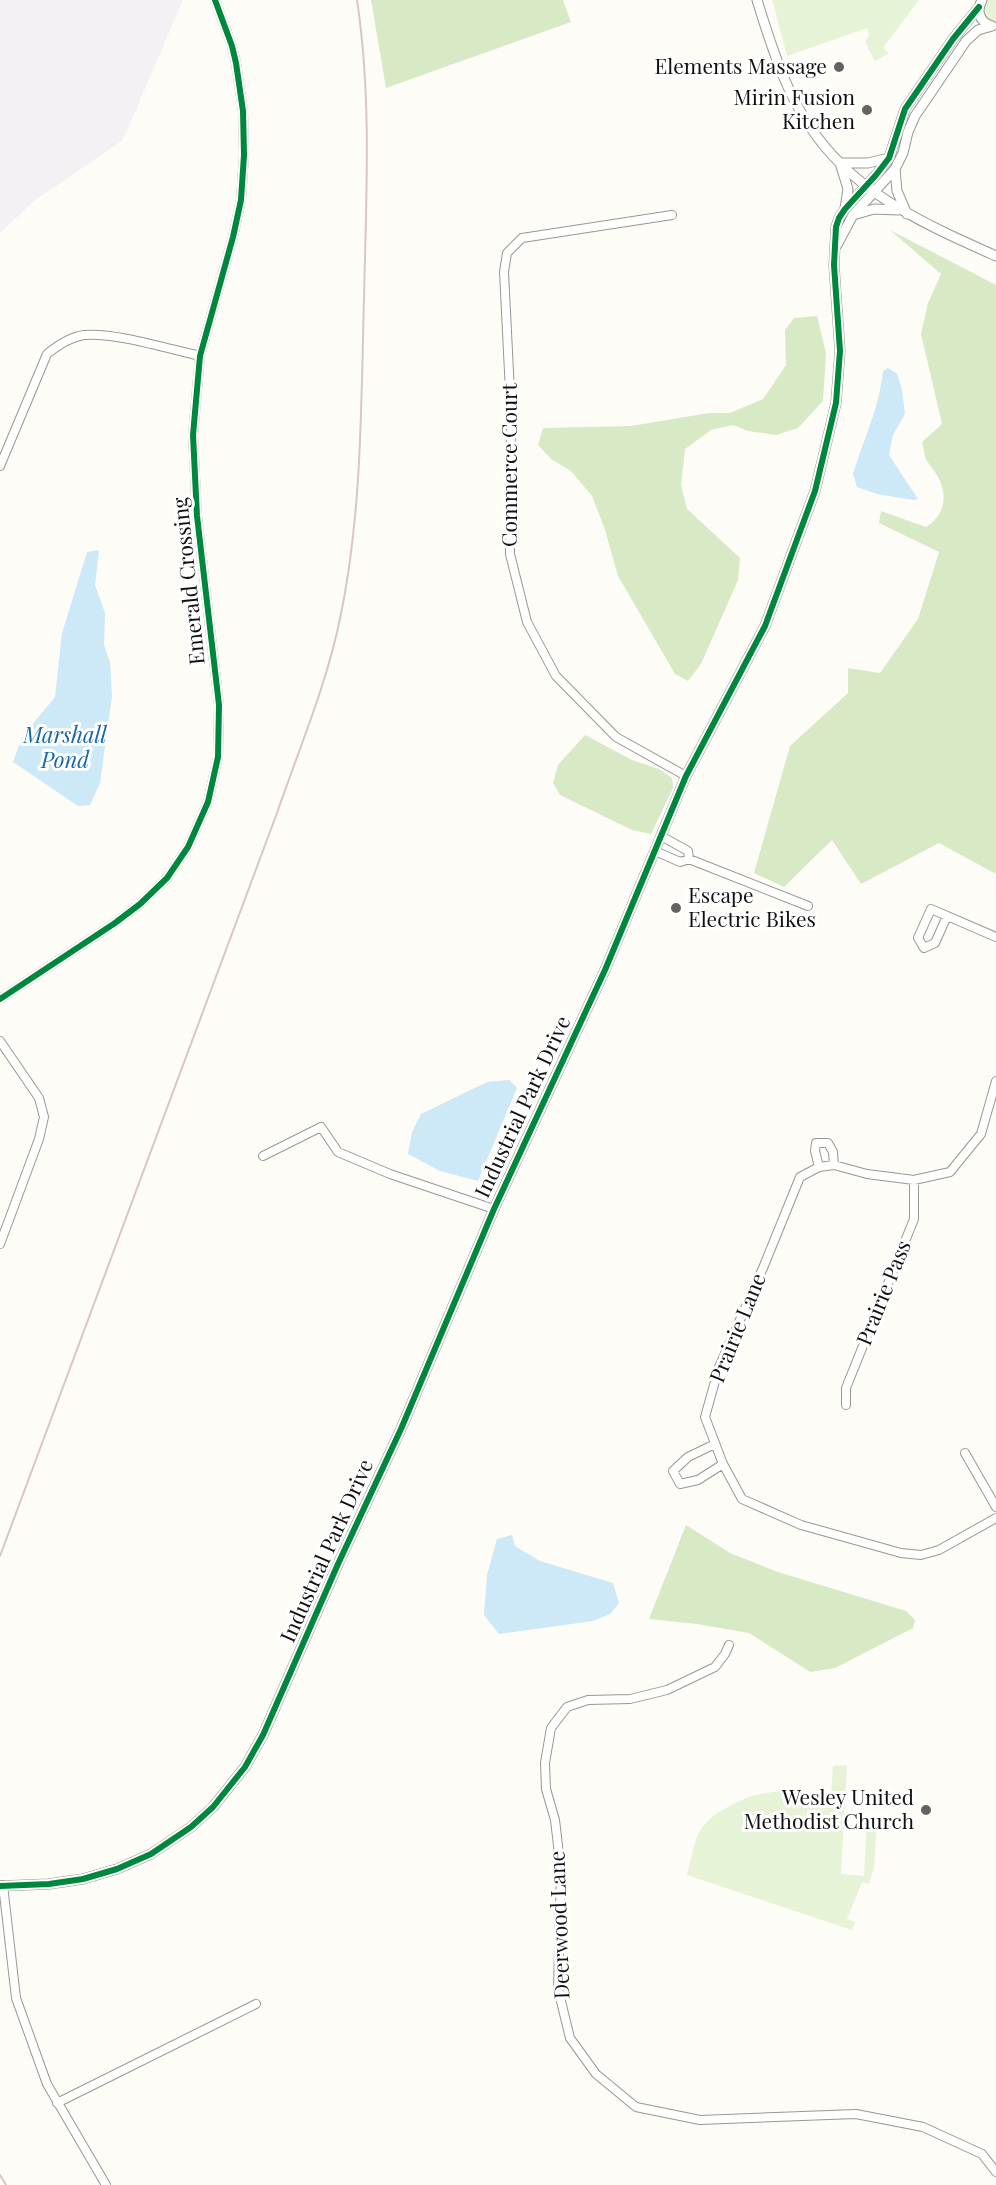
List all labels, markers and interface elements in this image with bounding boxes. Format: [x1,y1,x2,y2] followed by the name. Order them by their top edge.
[655,51,827,79] place label: Elements Massage
[832,60,846,74] marker: Elements Massage
[734,82,855,134] place label: Mirin Fusion Kitchen
[860,103,874,117] marker: Mirin Fusion Kitchen
[494,383,522,547] street label: Commerce Court
[164,496,210,666] street label: Emerald Crossing
[22,719,108,774] water label: Marshall Pond
[688,880,816,932] place label: Escape Electric Bikes
[669,901,683,915] marker: Escape Electric Bikes
[467,1011,576,1202] street label: Industrial Park Drive
[848,1236,916,1349] street label: Prairie Pass
[702,1268,771,1386] street label: Prairie Lane
[272,1454,378,1646] street label: Industrial Park Drive
[744,1782,915,1834] place label: Wesley United Methodist Church
[919,1803,933,1817] marker: Wesley United Methodist Church
[541,1851,575,2000] street label: Deerwood Lane

